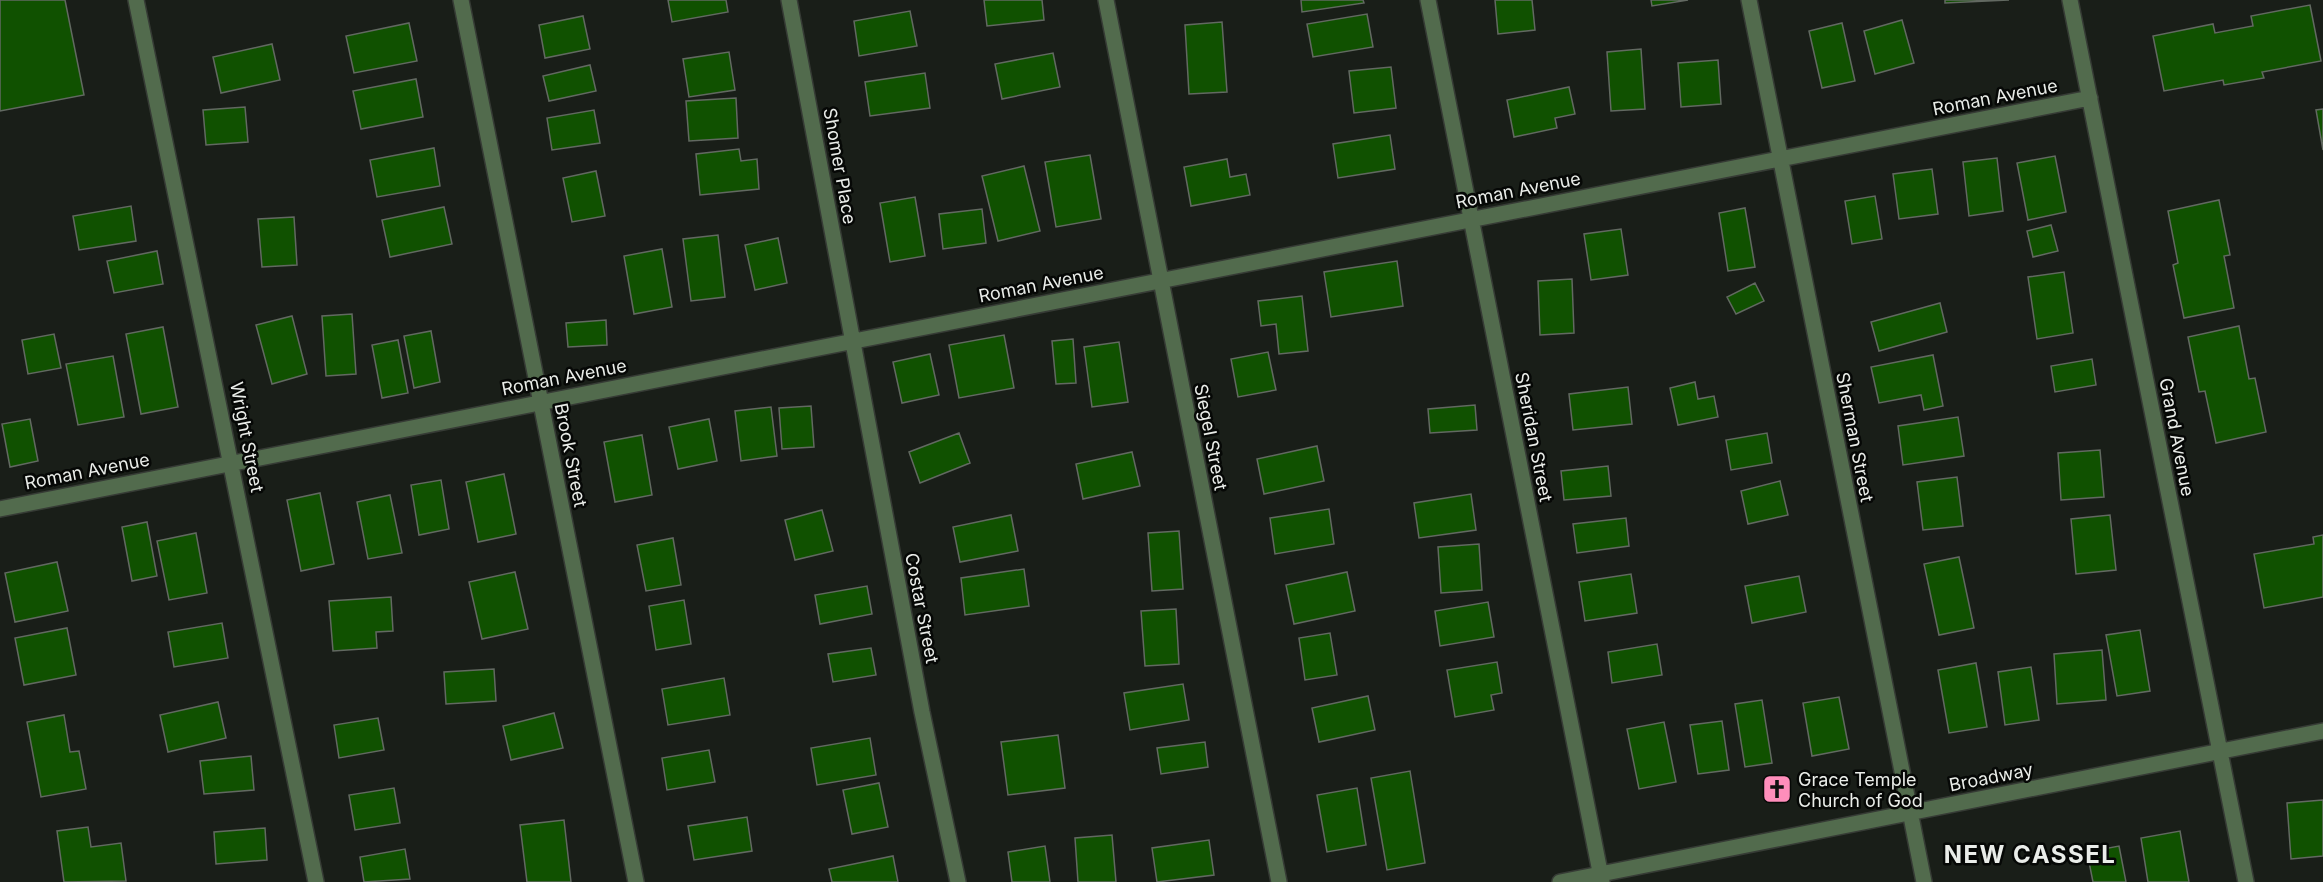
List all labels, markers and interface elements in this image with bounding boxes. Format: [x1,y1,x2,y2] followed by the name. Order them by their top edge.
[1931,75,2059,119] street label: Roman Avenue
[819,106,861,226] street label: Shomer Place
[1454,168,1582,212] street label: Roman Avenue
[977,262,1105,306] street label: Roman Avenue
[500,355,628,399] street label: Roman Avenue
[1511,370,1557,504] street label: Sheridan Street
[1832,370,1878,504] street label: Sherman Street
[2155,376,2199,498] street label: Grand Avenue
[226,380,268,494] street label: Wright Street
[1190,382,1232,492] street label: Siegel Street
[551,401,591,509] street label: Brook Street
[23,449,151,493] street label: Roman Avenue
[901,551,943,665] street label: Costar Street
[1947,759,2035,795] street label: Broadway
[1798,769,1923,811] place label: Grace Temple Church of God
[1761,773,1793,805] church icon: Grace Temple Church of God
[1944,840,2116,869] district label: NEW CASSEL

